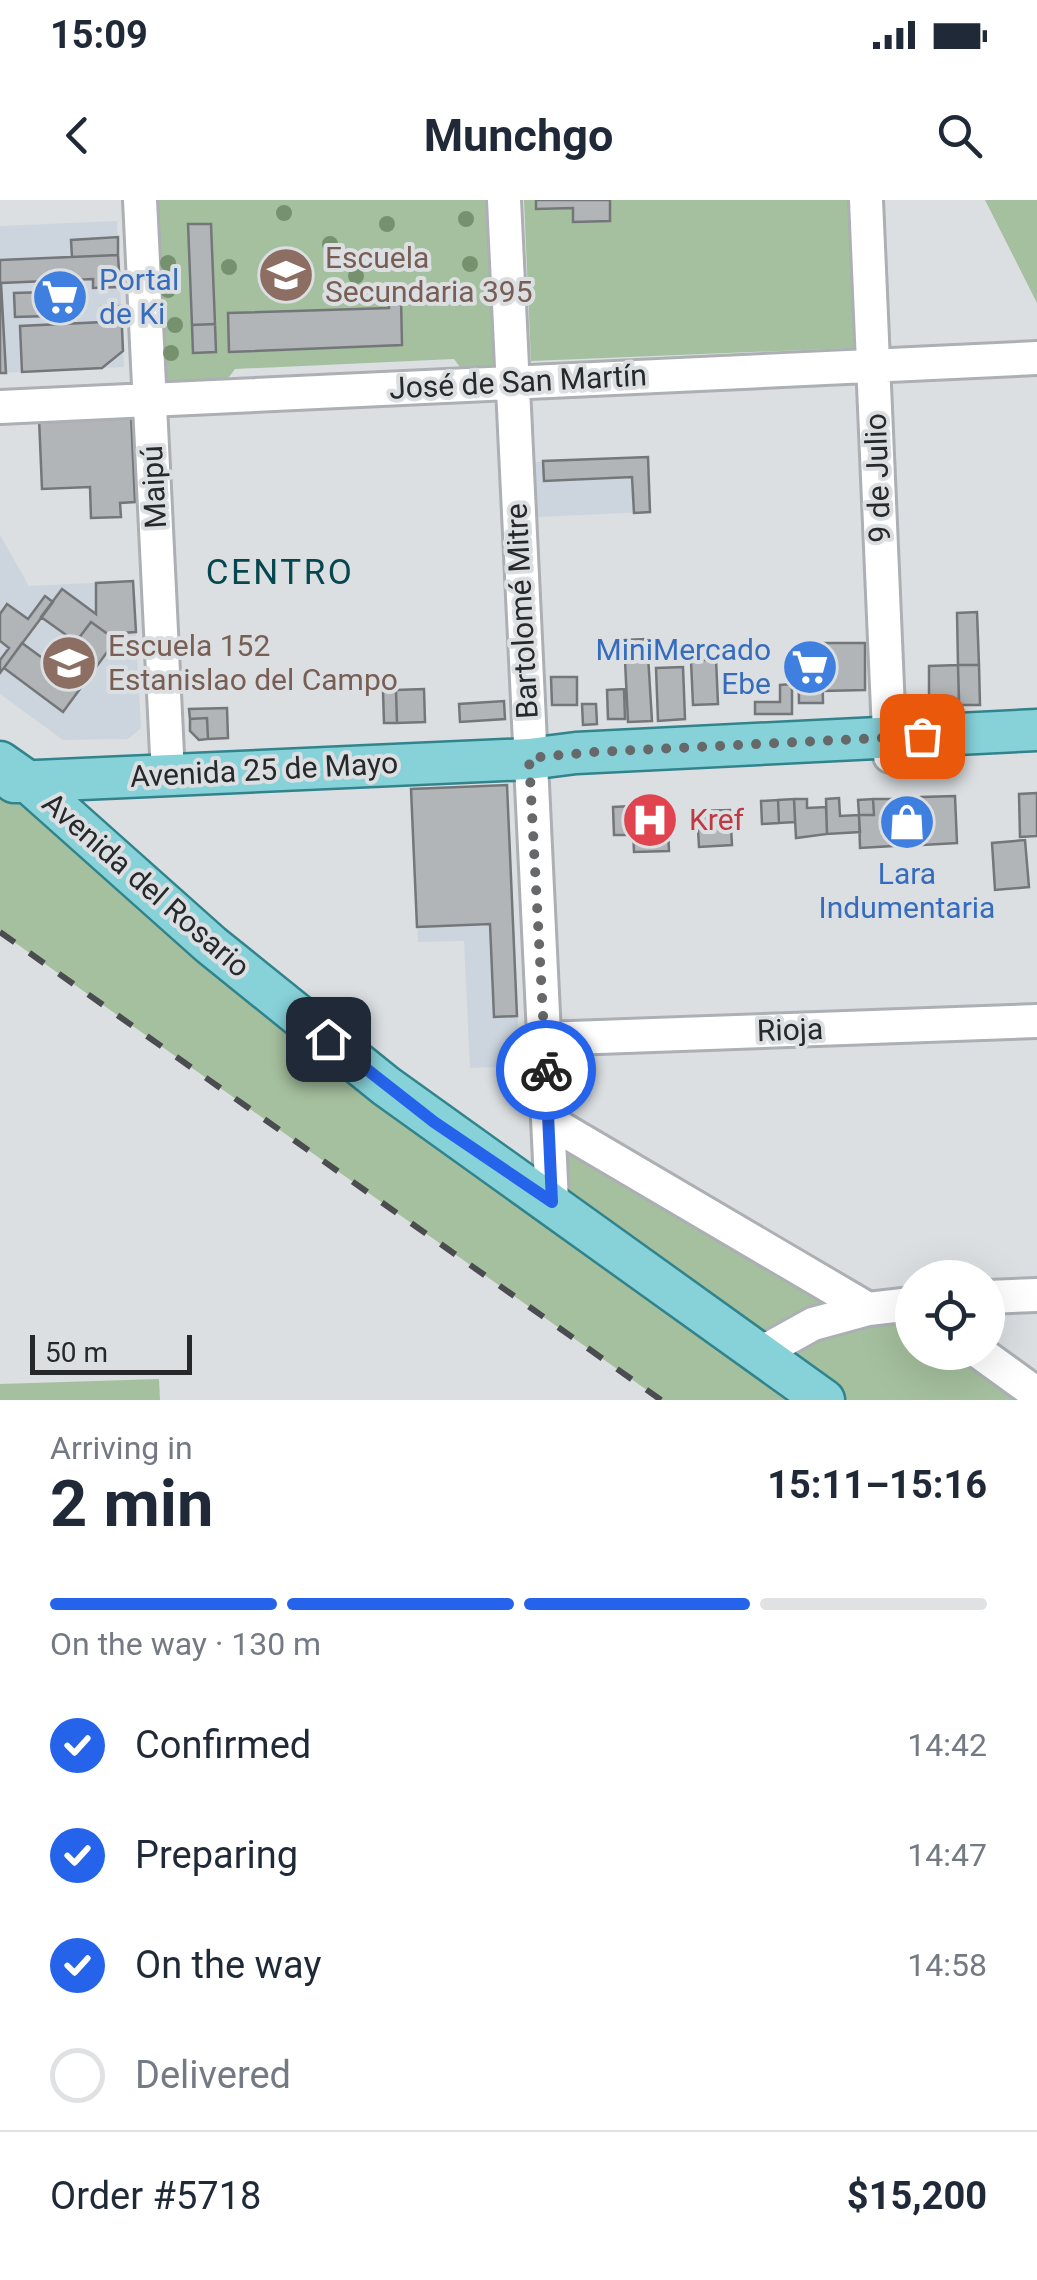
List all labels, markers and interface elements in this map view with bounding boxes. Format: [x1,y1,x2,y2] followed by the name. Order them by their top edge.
[50,13,148,57] text: 15:09
[50,108,105,163] icon: back
[932,108,987,163] icon: search
[424,109,613,162] text: Munchgo
[325,240,533,309] place label: Escuela Secundaria 395
[256,245,316,305] school or university icon: Escuela Secundaria 395
[99,262,179,331] place label: Portal de Ki
[30,267,90,327] supermarket icon: Portal de Ki
[388,357,648,406] street label: José de San Martín
[858,413,897,543] street label: 9 de Julio
[134,445,173,529] street label: Maipú
[498,502,545,720] street label: Bartolomé Mitre
[206,552,354,593] district label: CENTRO
[108,628,398,697] place label: Escuela 152 Estanislao del Campo
[596,632,771,701] place label: MiniMercado Ebe
[39,633,99,693] school or university icon: Escuela 152 Estanislao del Campo
[780,637,840,697] supermarket icon: MiniMercado Ebe
[880,694,965,779] pin
[895,709,950,764] icon: bag
[129,745,399,794] street label: Avenida 25 de Mayo
[36,785,257,984] street label: Avenida del Rosario
[620,790,680,850] hospital icon: Kref
[877,792,937,852] shop icon: Lara Indumentaria
[689,802,745,837] place label: Kref
[819,856,995,925] place label: Lara Indumentaria
[286,997,371,1082] pin
[756,1011,824,1048] street label: Rioja
[301,1012,356,1067] icon: home
[496,1020,596,1120] courier
[519,1043,574,1098] icon: bike
[895,1260,1005,1370] map controls
[895,1260,1005,1370] button: locate
[30,1330,192,1374] scale bar
[45,1336,108,1369] text: 50 m
[50,1429,193,1467] text: Arriving in
[767,1463,987,1507] text: 15:11–15:16
[50,1466,213,1542] text: 2 min
[50,1625,321,1663] text: On the way · 130 m
[50,1718,105,1773] icon: check
[135,1723,311,1767] text: Confirmed
[907,1726,987,1764] text: 14:42
[50,1828,105,1883] icon: check
[135,1833,298,1877] text: Preparing
[907,1836,987,1874] text: 14:47
[50,1938,105,1993] icon: check
[135,1943,321,1987] text: On the way
[907,1946,987,1984] text: 14:58
[135,2053,291,2097] text: Delivered
[50,2174,261,2218] text: Order #5718
[847,2174,987,2218] text: $15,200

